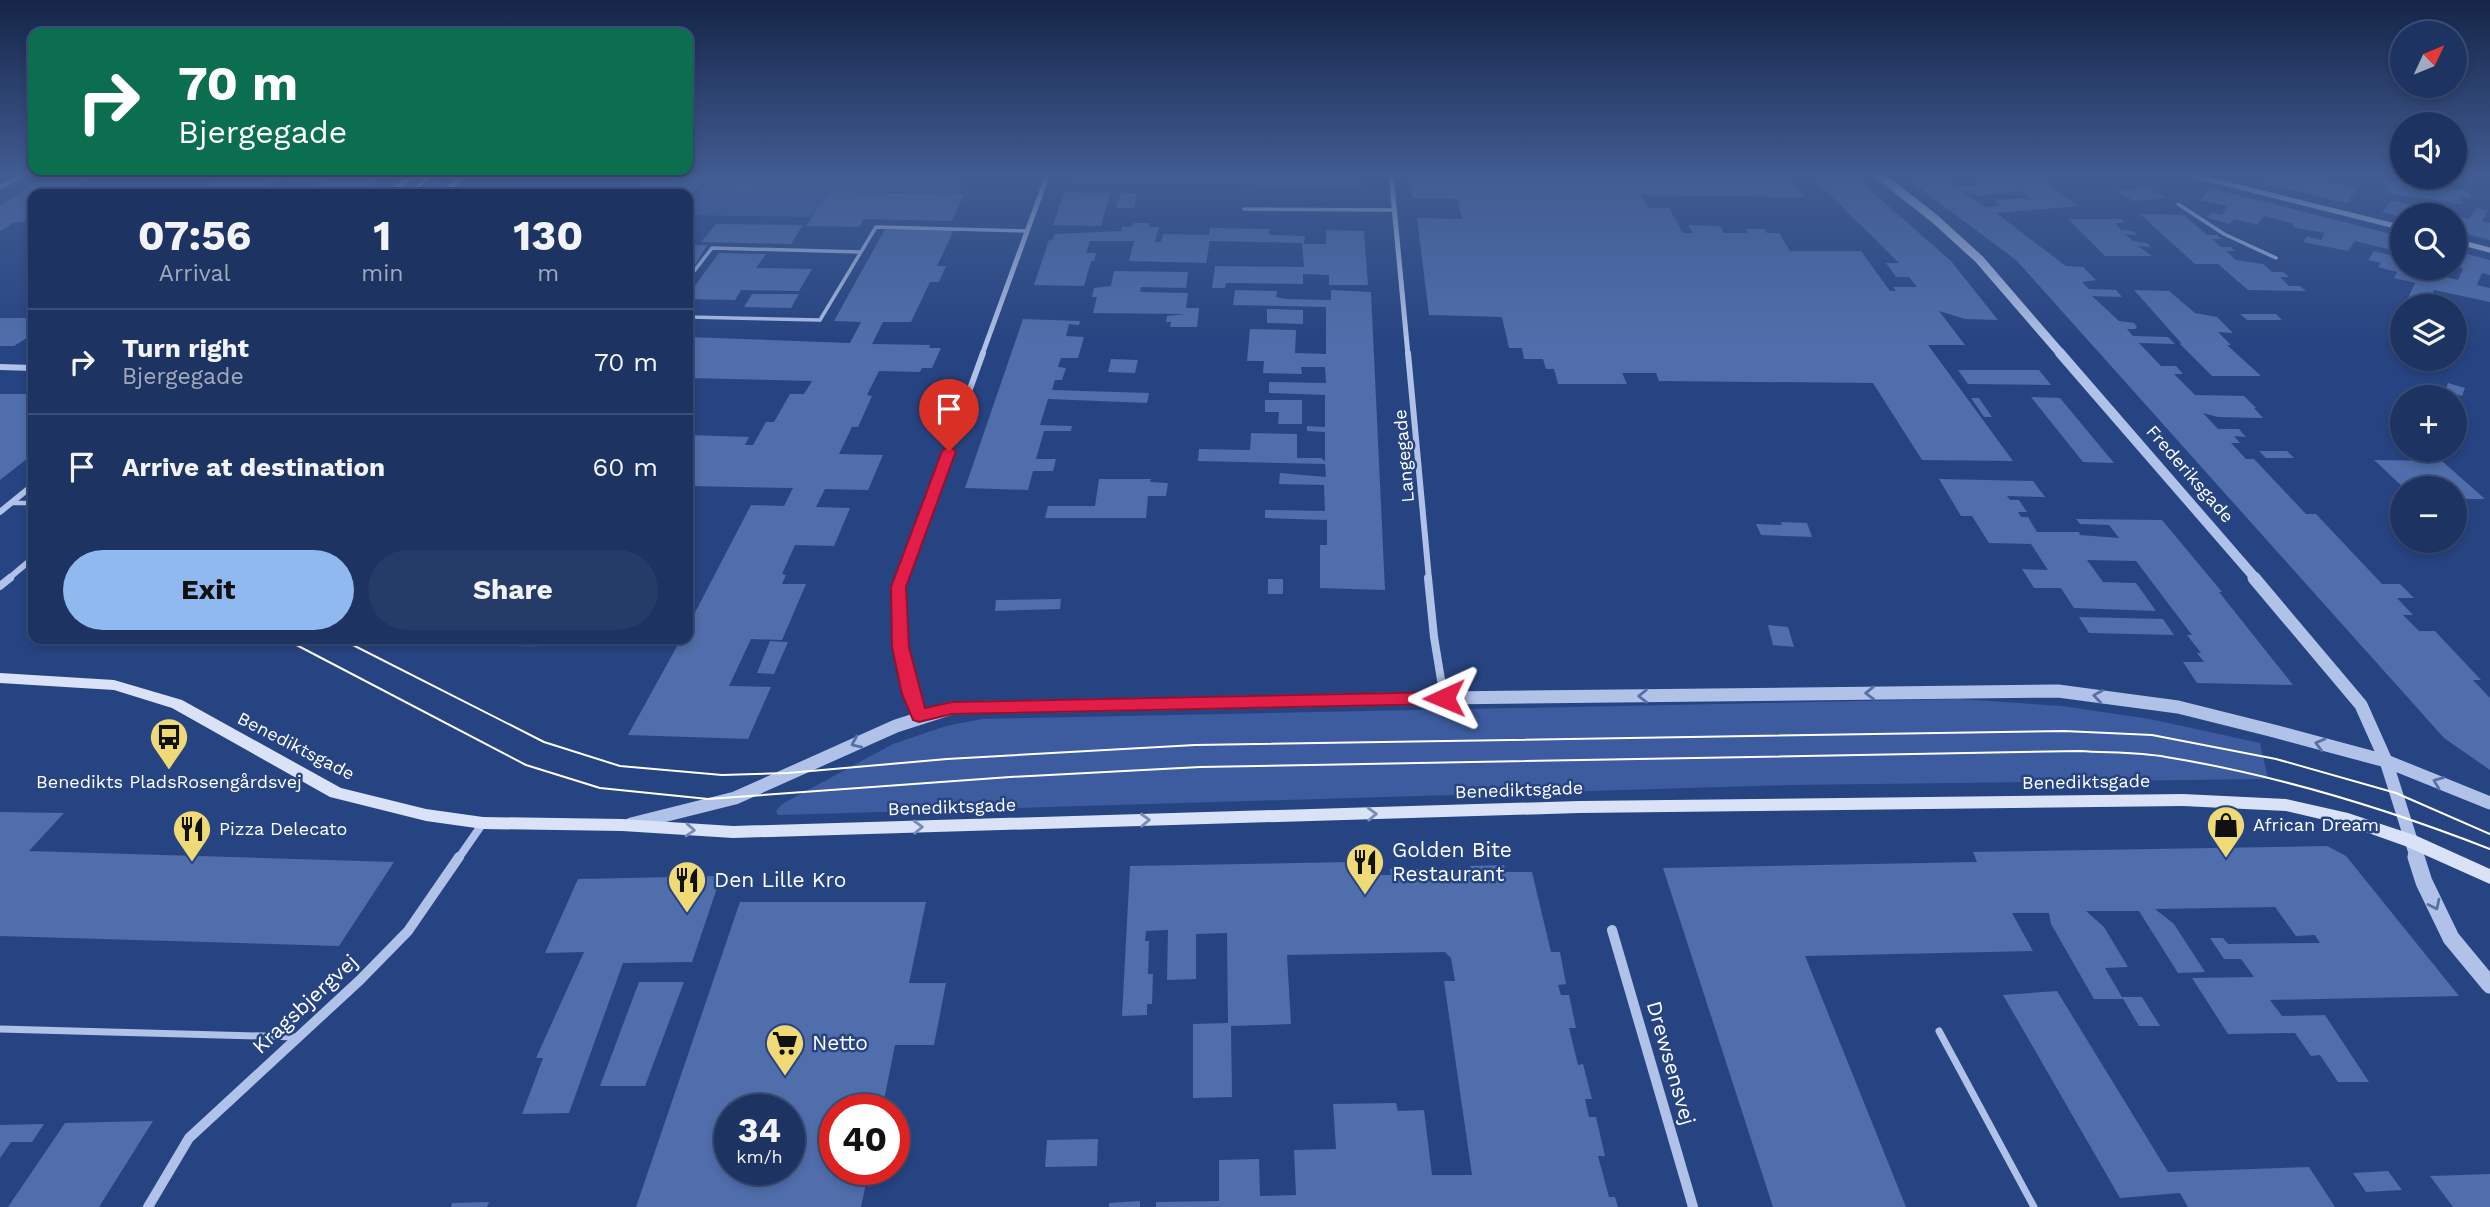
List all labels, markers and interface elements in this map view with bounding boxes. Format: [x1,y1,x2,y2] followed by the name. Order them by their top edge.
[2390,21,2468,98] north arrow
[2390,21,2467,553] map controls
[178,54,298,112] text: 70 m
[63,56,154,147] icon: right
[2390,112,2467,189] button: sound
[178,113,347,151] text: Bjergegade
[2390,203,2467,280] button: search
[138,211,252,260] text: 07:56
[373,211,391,260] text: 1
[513,211,583,260] text: 130
[159,260,231,287] text: Arrival
[361,260,404,287] text: min
[537,260,559,287] text: m
[2390,294,2467,371] button: layers
[122,333,249,363] text: Turn right
[63,343,101,381] icon: right
[594,347,658,377] text: 70 m
[122,363,244,390] text: Bjergegade
[919,379,979,451] pin
[2390,385,2467,462] button: +
[930,390,968,428] icon: arrive
[1389,409,1418,504] street label: Langegade
[2142,421,2238,527] street label: Frederiksgade
[63,448,101,486] icon: arrive
[122,452,385,482] text: Arrive at destination
[592,452,658,482] text: 60 m
[2390,476,2467,553] button: −
[63,550,354,630] button: Exit
[368,550,658,630] button: Share
[1407,661,1481,735] position arrow
[1865,685,1875,701] one-way arrow
[1637,688,1648,704] one-way arrow
[2092,689,2103,704] one-way arrow
[234,707,358,784] street label: Benediktsgade
[148,716,190,771] bus stop icon: Benedikts PladsRosengårdsvej
[851,735,864,749] one-way arrow
[2314,737,2326,752] one-way arrow
[2022,770,2150,793] street label: Benediktsgade
[36,771,302,792] place label: Benedikts PladsRosengårdsvej
[1454,777,1584,802] street label: Benediktsgade
[2432,777,2444,791] one-way arrow
[887,794,1017,819] street label: Benediktsgade
[2205,804,2247,859] shop icon: African Dream
[1367,806,1378,821] one-way arrow
[171,808,213,863] restaurant icon: Pizza Delecato
[1140,813,1151,828] one-way arrow
[2253,814,2379,835] place label: African Dream
[219,818,347,839] place label: Pizza Delecato
[912,820,923,835] one-way arrow
[685,822,696,837] one-way arrow
[1392,837,1512,886] place label: Golden Bite Restaurant
[1344,841,1386,896] restaurant icon: Golden Bite Restaurant
[666,859,708,914] restaurant icon: Den Lille Kro
[714,867,846,892] place label: Den Lille Kro
[2427,898,2441,910] one-way arrow
[247,948,363,1059] street label: Kragsbjergvej
[1642,998,1701,1128] street label: Drewsensvej
[764,1022,806,1077] supermarket icon: Netto
[812,1030,868,1055] place label: Netto
[819,1094,910,1185] speed limit sign: 40
[738,1109,781,1151] text: 34
[736,1146,783,1167] text: km/h

